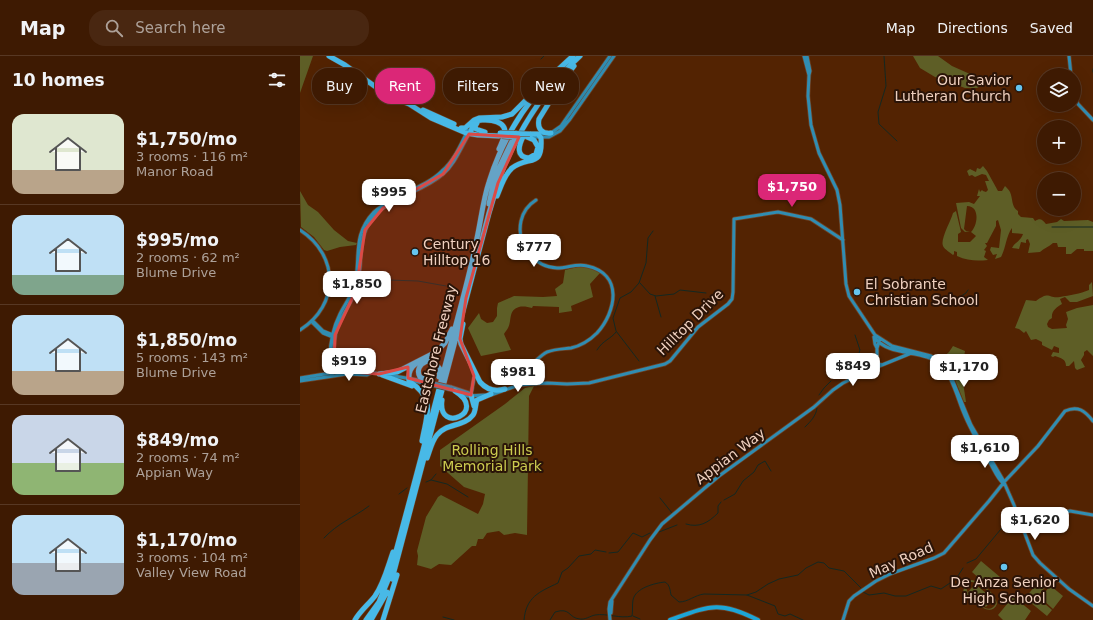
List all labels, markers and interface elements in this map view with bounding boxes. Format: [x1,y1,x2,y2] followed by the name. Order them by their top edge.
[89,10,369,46] search box
[20,17,65,39] text: Map
[103,17,125,39] icon: search
[135,19,225,37] text: Search here
[886,20,915,36] text: Map
[937,20,1008,36] text: Directions
[1030,20,1073,36] text: Saved
[312,68,367,104] chip: Buy
[375,68,435,104] chip: Rent
[443,68,513,104] chip: Filters
[521,68,579,104] chip: New
[1037,68,1081,216] map controls
[1037,68,1081,112] button: layers
[266,69,288,91] icon: filters
[12,70,105,90] text: 10 homes
[894,72,1011,104] place label: Our Savior Lutheran Church
[1014,83,1024,93] marker: Our Savior Lutheran Church
[1037,120,1081,164] button: +
[136,129,237,149] text: $1,750/mo
[44,130,92,178] icon: home
[136,149,248,164] text: 3 rooms · 116 m²
[136,164,213,179] text: Manor Road
[1037,172,1081,216] button: −
[759,174,825,208] pin: $1,750
[365,179,413,213] pin: $995
[767,179,817,194] text: $1,750
[371,184,407,199] text: $995
[136,230,219,250] text: $995/mo
[44,231,92,279] icon: home
[510,234,558,268] pin: $777
[423,236,490,268] place label: Century Hilltop 16
[516,239,552,254] text: $777
[410,247,420,257] marker: Century Hilltop 16
[136,250,240,265] text: 2 rooms · 62 m²
[136,265,216,280] text: Blume Drive
[324,271,390,305] pin: $1,850
[332,276,382,291] text: $1,850
[865,276,978,308] place label: El Sobrante Christian School
[412,283,460,415] street label: Eastshore Freeway
[654,286,726,358] street label: Hilltop Drive
[852,287,862,297] marker: El Sobrante Christian School
[136,330,237,350] text: $1,850/mo
[44,331,92,379] icon: home
[325,348,373,382] pin: $919
[136,350,248,365] text: 5 rooms · 143 m²
[331,353,367,368] text: $919
[829,353,877,387] pin: $849
[931,354,997,388] pin: $1,170
[835,358,871,373] text: $849
[494,359,542,393] pin: $981
[939,359,989,374] text: $1,170
[500,364,536,379] text: $981
[136,365,216,380] text: Blume Drive
[692,425,768,487] street label: Appian Way
[136,430,219,450] text: $849/mo
[44,431,92,479] icon: home
[952,435,1018,469] pin: $1,610
[960,440,1010,455] text: $1,610
[442,442,543,474] park label: Rolling Hills Memorial Park
[136,450,240,465] text: 2 rooms · 74 m²
[136,465,213,480] text: Appian Way
[1002,507,1068,541] pin: $1,620
[1010,512,1060,527] text: $1,620
[136,530,237,550] text: $1,170/mo
[44,531,92,579] icon: home
[866,539,936,581] street label: May Road
[136,550,248,565] text: 3 rooms · 104 m²
[999,562,1009,572] marker: De Anza Senior High School
[136,565,247,580] text: Valley View Road
[950,574,1058,606] place label: De Anza Senior High School

